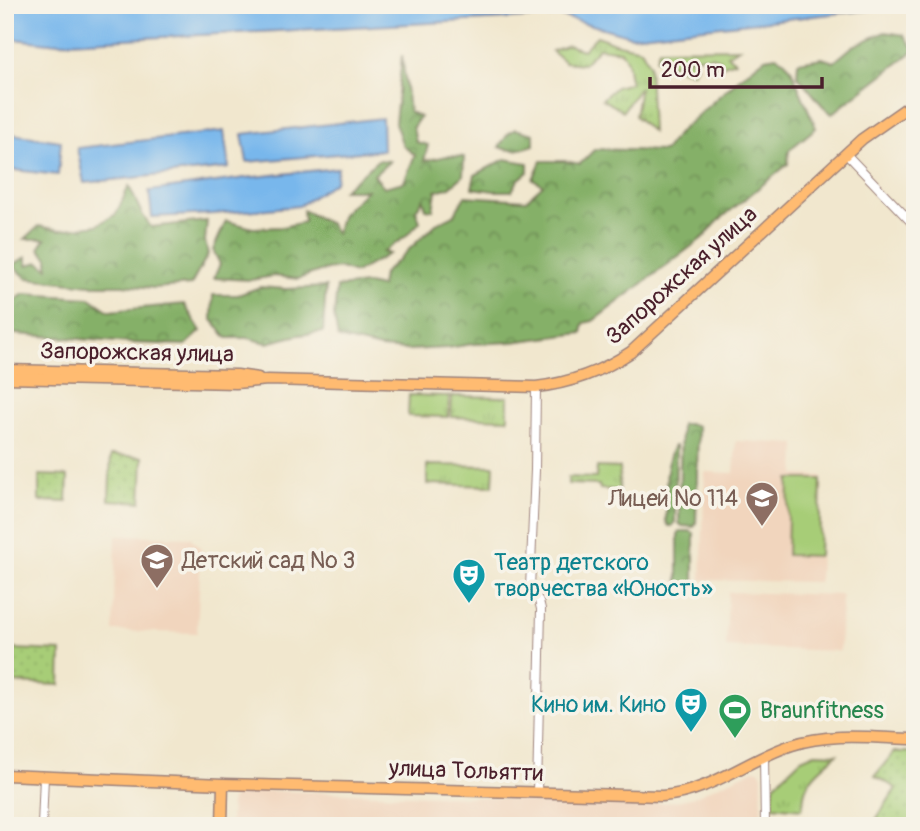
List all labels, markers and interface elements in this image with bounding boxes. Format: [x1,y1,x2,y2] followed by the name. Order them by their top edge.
[650,46,822,90] scale bar
[661,57,725,84] text: 200 m
[600,200,763,351] street label: Запорожская улица
[40,336,234,369] street label: Запорожская улица
[743,479,781,528] school or university icon: Лицей № 114
[607,484,738,513] place label: Лицей № 114
[138,541,176,590] school or university icon: Детский сад № 3
[181,546,355,575] place label: Детский сад № 3
[494,548,713,603] place label: Театр детского творчества «Юность»
[450,556,488,605] theatre icon: Театр детского творчества «Юность»
[672,685,710,734] theatre icon: Кино им. Кино
[531,690,666,719] place label: Кино им. Кино
[716,691,754,740] sports icon: Braunfitness
[760,696,884,725] place label: Braunfitness
[387,753,544,788] street label: улица Тольятти

